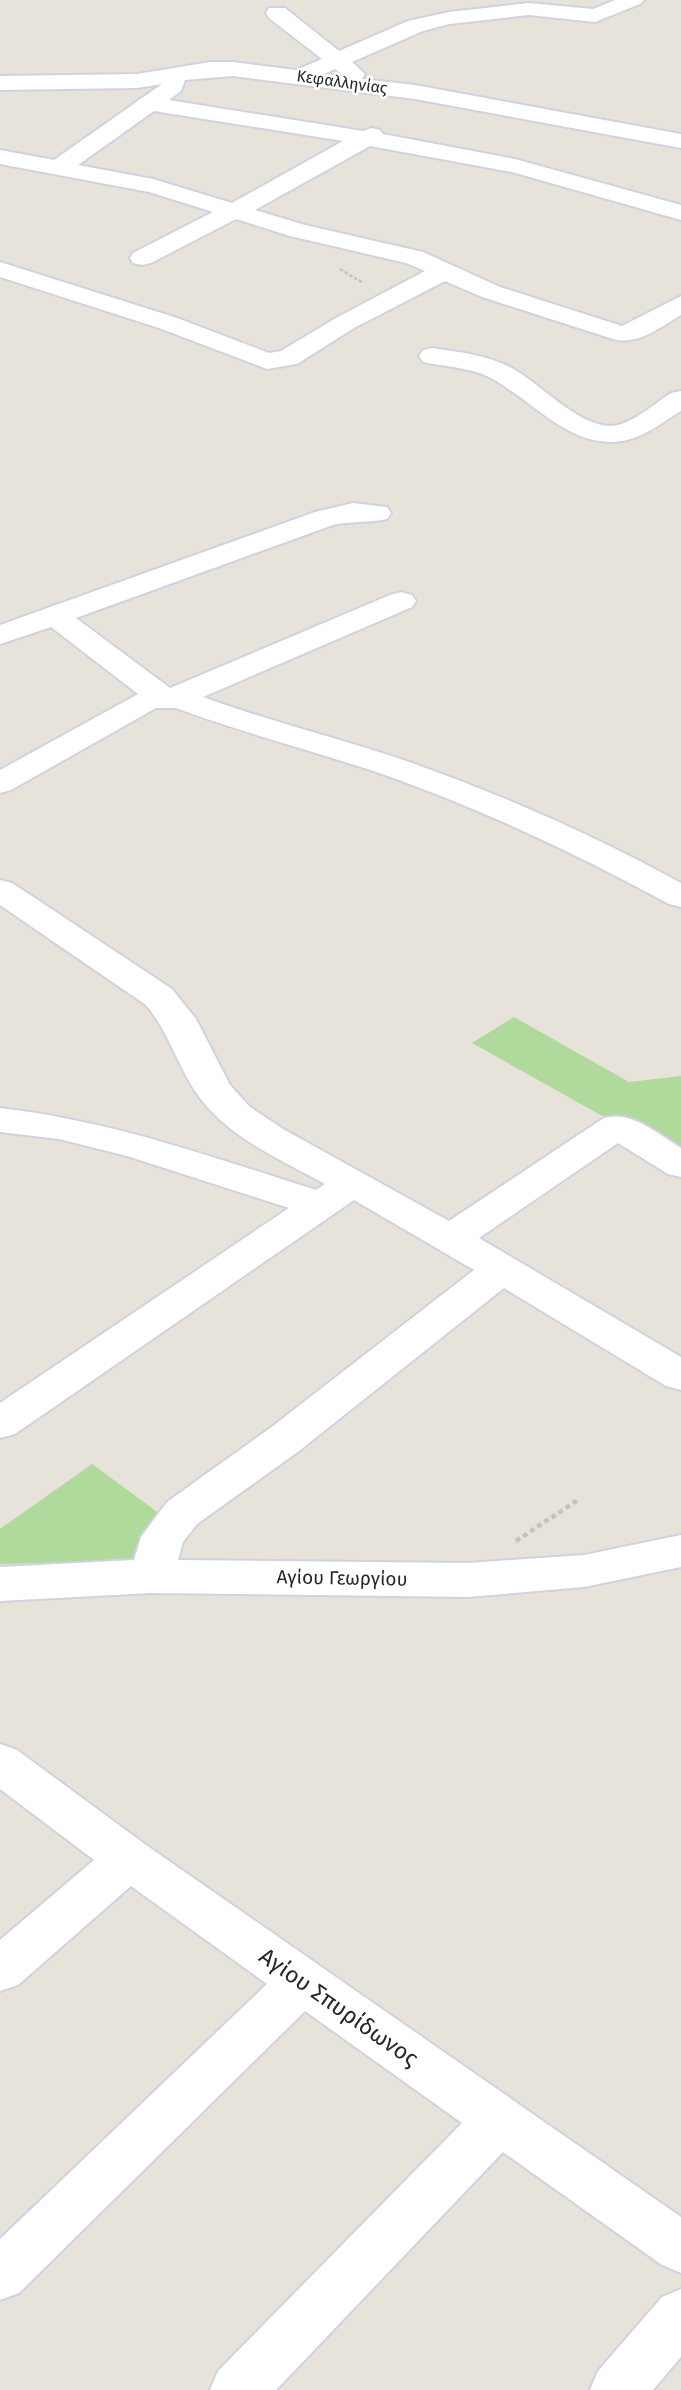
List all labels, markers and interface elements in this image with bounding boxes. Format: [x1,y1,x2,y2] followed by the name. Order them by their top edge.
[295,66,389,98] street label: Κεφαλληνίας
[276,1565,408,1591] street label: Αγίου Γεωργίου
[254,1942,424,2072] street label: Αγίου Σπυρίδωνος

